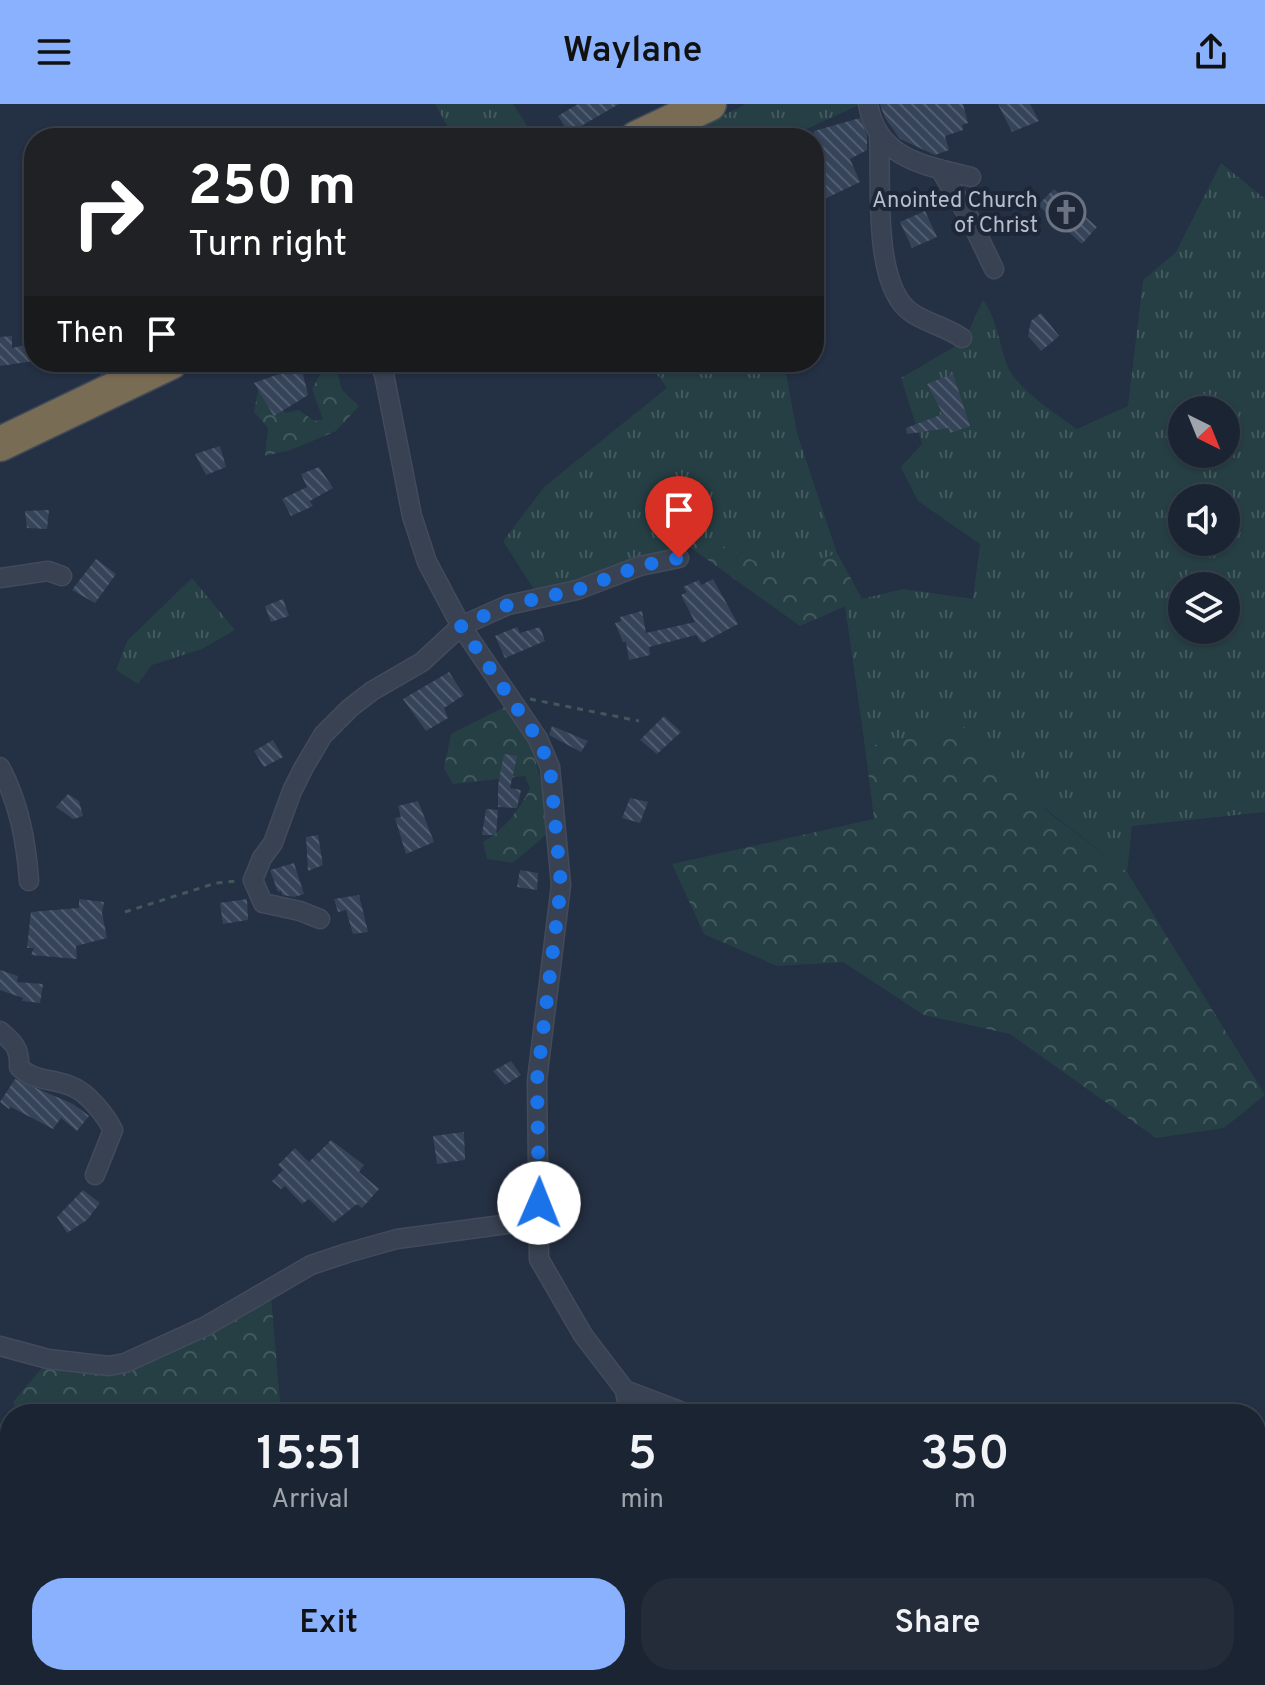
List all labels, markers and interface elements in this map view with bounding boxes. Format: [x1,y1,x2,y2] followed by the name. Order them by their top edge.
[563,29,702,75] text: Waylane
[32,30,76,74] icon: menu
[1189,30,1233,74] icon: share
[188,154,356,224] text: 250 m
[56,160,160,264] icon: right
[872,188,1038,240] place label: Anointed Church of Christ
[1045,191,1087,233] church icon: Anointed Church of Christ
[188,223,347,269] text: Turn right
[140,312,184,356] icon: arrive
[56,316,124,353] text: Then
[1168,396,1240,468] north arrow
[1168,396,1240,644] map controls
[645,476,713,558] pin
[1168,484,1240,556] button: sound
[657,488,701,532] icon: arrive
[1168,572,1240,644] button: layers
[497,1161,581,1245] position arrow
[256,1426,364,1486] text: 15:51
[627,1426,657,1486] text: 5
[920,1426,1010,1486] text: 350
[272,1484,349,1517] text: Arrival
[621,1484,664,1517] text: min
[954,1484,976,1517] text: m
[32,1578,625,1670] button: Exit
[641,1578,1234,1670] button: Share

